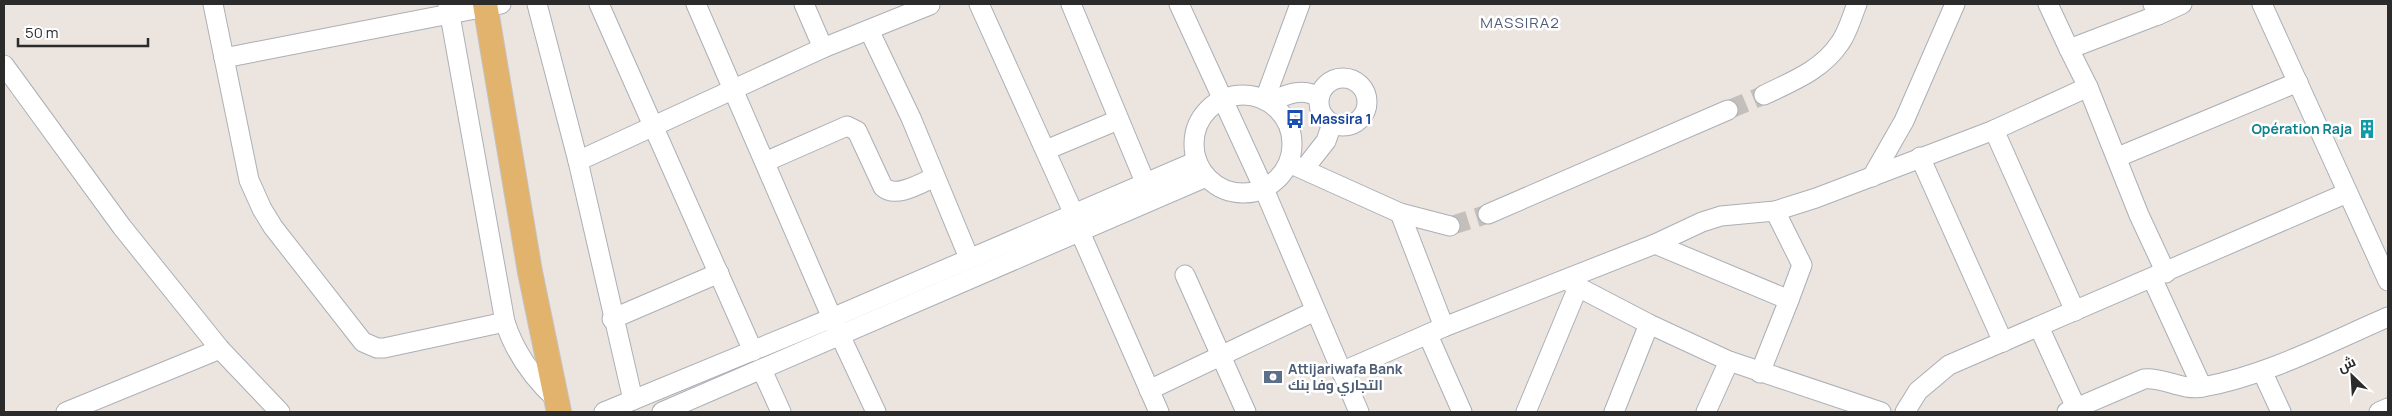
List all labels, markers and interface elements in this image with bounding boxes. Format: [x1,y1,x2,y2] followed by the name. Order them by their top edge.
[1480,12,1560,33] district label: MASSIRA2
[18,15,148,47] scale bar
[25,22,59,43] text: 50 m
[1284,108,1306,130] bus stop icon: Massira 1
[1310,109,1372,128] place label: Massira 1
[2356,118,2378,140] building icon: Opération Raja
[2251,119,2352,138] place label: Opération Raja
[2327,351,2377,401] north arrow
[2334,351,2358,376] text: ش
[1288,359,1403,396] place label: Attijariwafa Bank التجاري وفا بنك
[1262,366,1284,388] bank icon: Attijariwafa Bank التجاري وفا بنك

